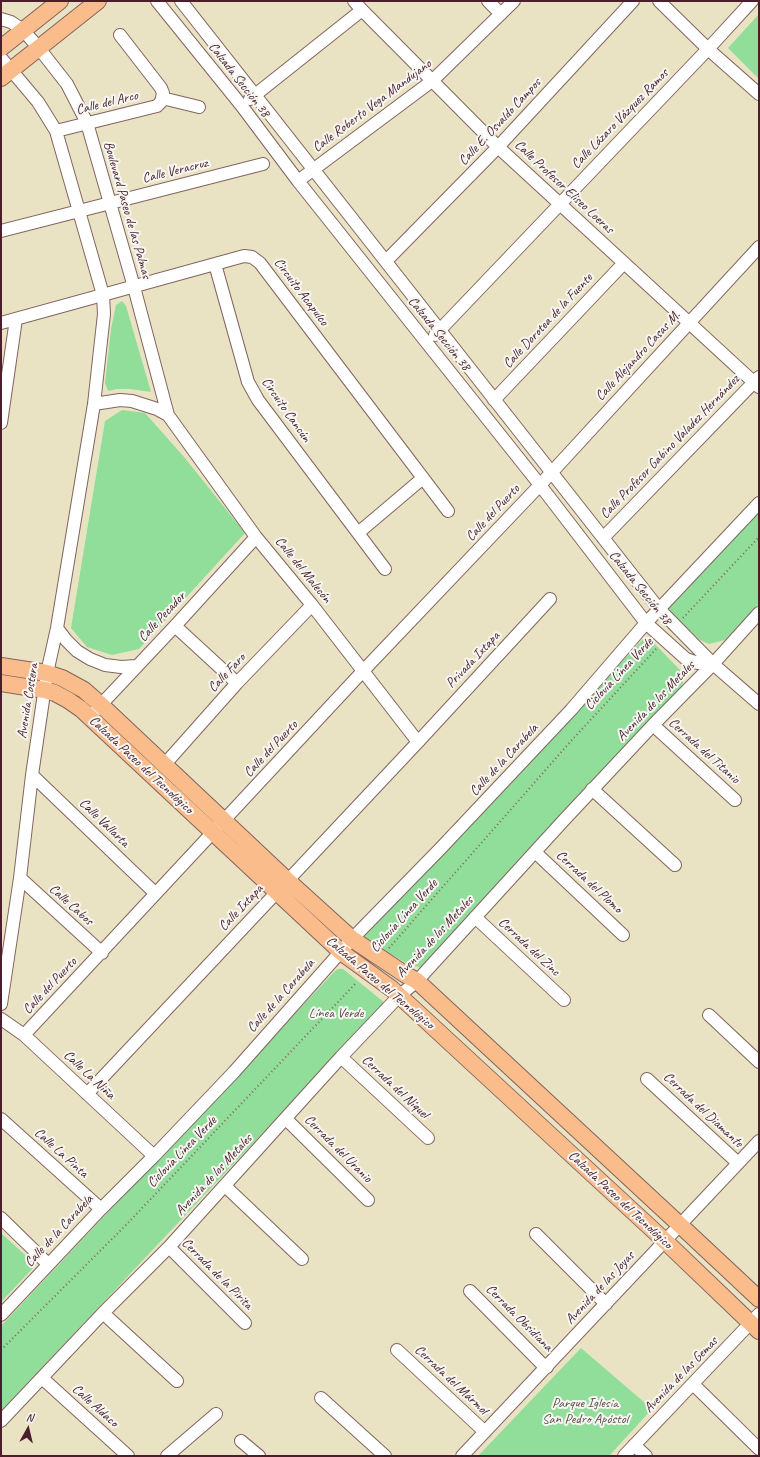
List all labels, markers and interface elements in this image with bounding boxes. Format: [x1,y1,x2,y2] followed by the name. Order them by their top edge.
[205,39,273,121] street label: Calzada Sección 38
[309,56,435,156] street label: Calle Roberto Vega Mandujano
[568,65,672,173] street label: Calle Lázaro Vázquez Ramos
[455,75,545,169] street label: Calle E. Osvaldo Campos
[74,87,140,119] street label: Calle del Arco
[511,137,617,237] street label: Calle Profesor Eliseo Loeras
[99,139,155,281] street label: Boulevard Paseo de las Palmas
[141,155,209,187] street label: Calle Veracruz
[270,255,332,329] street label: Circuito Acapulco
[500,270,596,372] street label: Calle Dorotea de la Fuente
[404,294,474,374] street label: Calzada Sección 38
[592,307,684,405] street label: Calle Alejandro Casas M.
[597,372,743,522] street label: Calle Profesor Gabino Valadez Hernández
[258,374,314,446] street label: Circuito Cancún
[462,481,524,545] street label: Calle del Puerto
[271,533,335,607] street label: Calle del Malecón
[605,548,675,628] street label: Calzada Sección 38
[135,589,189,645] street label: Calle Pecador
[443,628,503,692] street label: Privada Ixtapa
[581,634,657,714] street label: Ciclovía Línea Verde
[205,650,249,696] street label: Calle Faro
[613,657,699,745] street label: Avenida de los Metales
[14,662,42,740] street label: Avenida Costera
[86,712,196,818] street label: Calzada Paseo del Tecnológico
[665,715,743,787] street label: Cerrada del Titanio
[240,717,302,781] street label: Calle del Puerto
[466,720,542,800] street label: Calle de la Carabela
[75,795,133,851] street label: Calle Vallarta
[552,847,626,917] street label: Cerrada del Plomo
[367,876,441,956] street label: Ciclovía Línea Verde
[45,881,97,929] street label: Calle Cabos
[215,881,267,935] street label: Calle Ixtapa
[393,893,477,981] street label: Avenida de los Metales
[495,914,563,980] street label: Cerrada del Zinc
[322,933,438,1033] street label: Calzada Paseo del Tecnológico
[19,954,81,1018] street label: Calle del Puerto
[244,956,318,1036] street label: Calle de la Carabela
[309,1005,363,1021] park label: Línea Verde
[60,1047,118,1103] street label: Calle La Niña
[358,1052,432,1122] street label: Cerrada del Níquel
[660,1069,746,1151] street label: Cerrada del Diamante
[301,1112,375,1186] street label: Cerrada del Uranio
[144,1113,220,1191] street label: Ciclovía Línea Verde
[31,1124,91,1182] street label: Calle La Pinta
[172,1131,256,1219] street label: Avenida de los Metales
[565,1147,675,1253] street label: Calzada Paseo del Tecnológico
[21,1191,97,1271] street label: Calle de la Carabela
[178,1235,256,1313] street label: Cerrada de la Pirita
[562,1248,638,1328] street label: Avenida de las Joyas
[482,1281,556,1355] street label: Cerrada Obsidiana
[640,1333,722,1417] street label: Avenida de las Gemas
[411,1342,491,1418] street label: Cerrada del Mármol
[68,1381,122,1431] street label: Calle Aldaco
[542,1395,628,1428] park label: Parque Iglesia San Pedro Apóstol
[8,1409,48,1449] north arrow
[25,1410,34,1425] text: N

